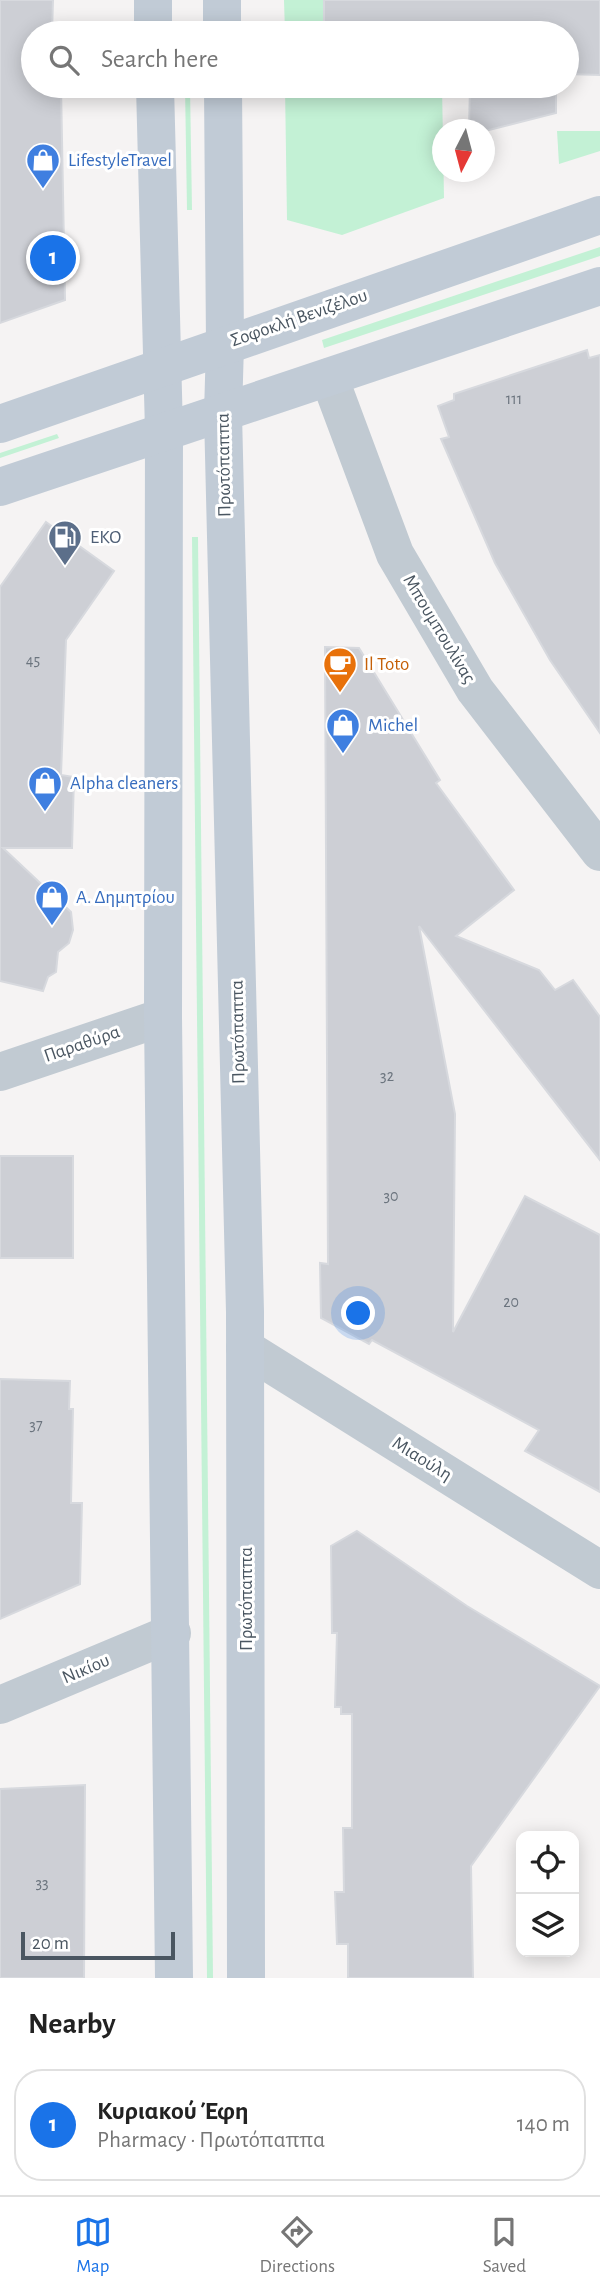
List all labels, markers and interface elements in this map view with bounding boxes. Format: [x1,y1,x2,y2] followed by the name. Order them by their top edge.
[21,21,579,98] search box
[45,41,83,79] icon: search
[101,46,219,72] text: Search here
[432,119,495,182] north arrow
[24,141,62,190] shop icon: LifestyleTravel
[68,151,172,170] place label: LifestyleTravel
[30,232,76,284] pin: 1
[228,286,370,350] street label: Σοφοκλή Βενιζέλου
[506,391,522,407] house number: 111
[214,413,234,517] street label: Πρωτόπαππα
[46,518,84,567] fuel station icon: ΕΚΟ
[90,528,121,547] place label: ΕΚΟ
[399,571,479,687] street label: Μπουμπουλίνας
[321,645,359,694] cafe icon: Il Toto
[26,652,40,668] house number: 45
[364,655,409,674] place label: Il Toto
[324,706,362,755] shop icon: Michel
[368,716,418,735] place label: Michel
[26,764,64,813] shop icon: Alpha cleaners
[70,774,178,793] place label: Alpha cleaners
[33,878,71,927] shop icon: Α. Δημητρίου
[76,888,175,907] place label: Α. Δημητρίου
[228,980,248,1084] street label: Πρωτόπαππα
[42,1022,123,1066] street label: Παραθύρα
[380,1068,394,1084] house number: 32
[383,1188,399,1204] house number: 30
[503,1294,519,1310] house number: 20
[341,1296,375,1330] your location
[29,1417,43,1433] house number: 37
[389,1433,455,1485] street label: Μιαούλη
[237,1547,256,1651] street label: Πρωτόπαππα
[59,1651,113,1687] street label: Νικίου
[516,1831,579,1957] map controls
[516,1831,579,1894] button: locate
[35,1875,49,1891] house number: 33
[516,1894,579,1957] button: layers
[21,1929,175,1961] scale bar
[32,1934,69,1953] text: 20 m
[28,2009,116,2039] text: Nearby
[97,2098,249,2124] text: Κυριακού Έφη
[49,2113,57,2136] text: 1
[517,2113,570,2136] text: 140 m
[97,2129,325,2152] text: Pharmacy · Πρωτόπαππα
[74,2213,112,2278] tab: Map
[259,2213,335,2278] tab: Directions
[483,2213,526,2278] tab: Saved

